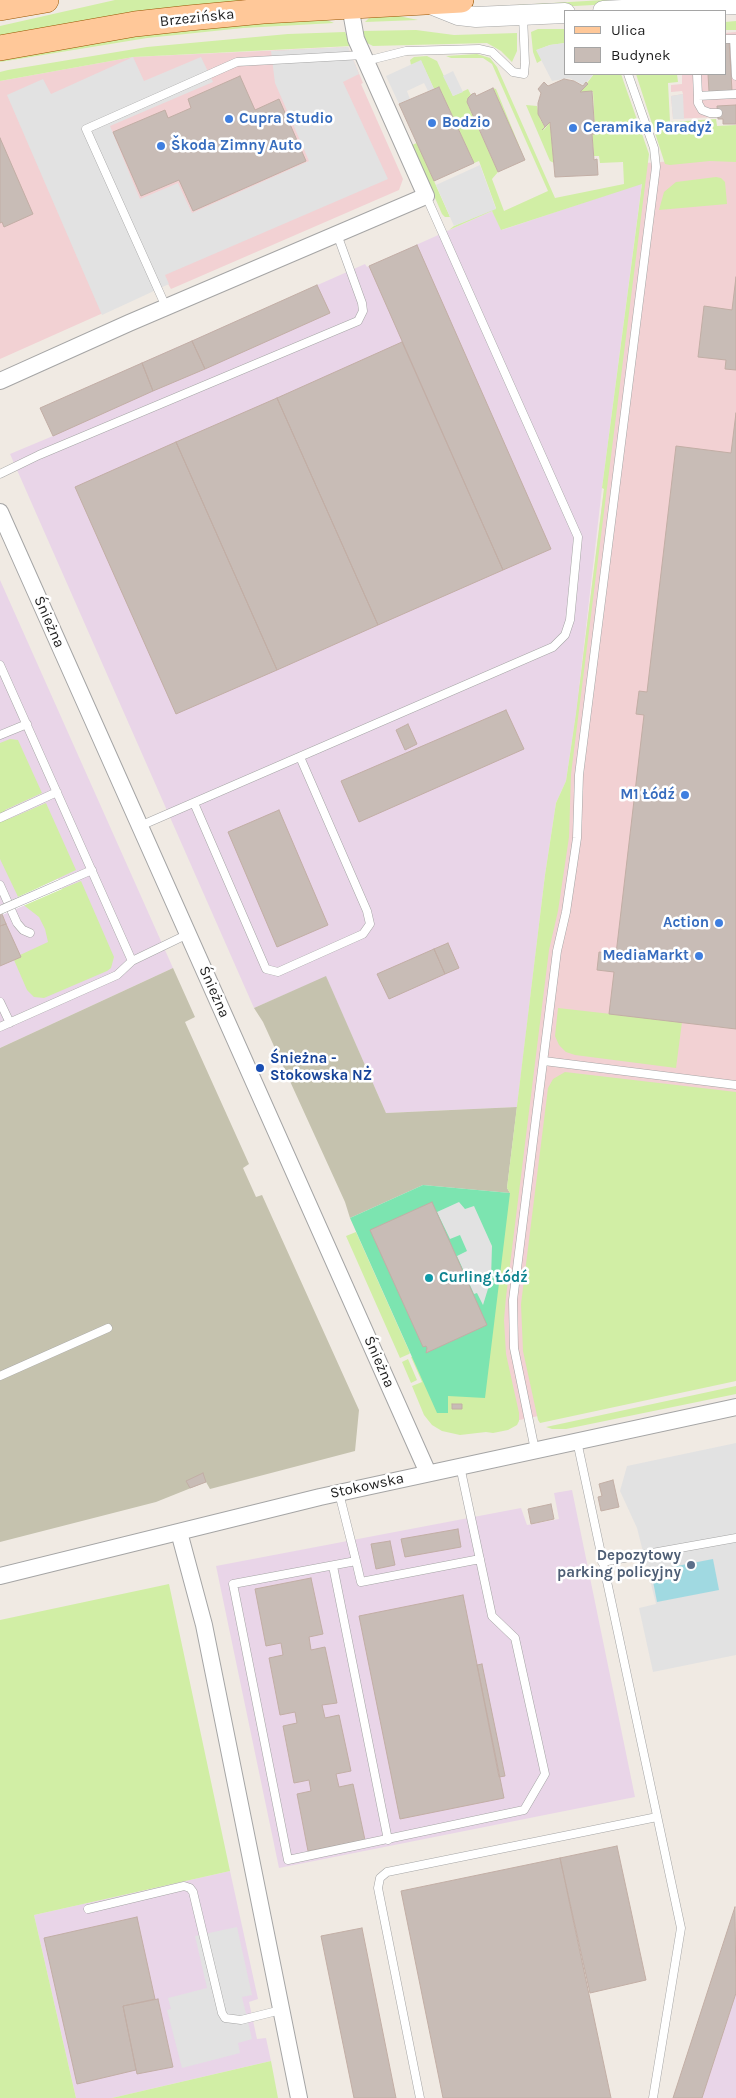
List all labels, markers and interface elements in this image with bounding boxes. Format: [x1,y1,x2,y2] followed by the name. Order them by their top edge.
[159,5,235,31] street label: Brzezińska
[564,10,726,75] legend
[611,21,645,39] text: Ulica
[611,46,670,64] text: Budynek
[239,110,333,128] place label: Cupra Studio
[223,113,235,125] marker: Cupra Studio
[442,114,490,132] place label: Bodzio
[426,117,438,129] marker: Bodzio
[583,119,712,137] place label: Ceramika Paradyż
[567,122,579,134] marker: Ceramika Paradyż
[171,137,302,155] place label: Škoda Zimny Auto
[155,140,167,152] marker: Škoda Zimny Auto
[30,593,68,651] street label: Śnieżna
[620,786,675,804] place label: M1 Łódź
[679,789,691,801] marker: M1 Łódź
[663,914,709,932] place label: Action
[713,917,725,929] marker: Action
[602,947,689,965] place label: MediaMarkt
[693,950,705,962] marker: MediaMarkt
[195,963,233,1021] street label: Śnieżna
[270,1050,372,1085] place label: Śnieżna - Stokowska NŻ
[254,1062,266,1074] marker: Śnieżna - Stokowska NŻ
[439,1269,528,1287] place label: Curling Łódź
[423,1272,435,1284] marker: Curling Łódź
[360,1333,398,1391] street label: Śnieżna
[328,1469,406,1503] street label: Stokowska
[557,1547,681,1582] place label: Depozytowy parking policyjny
[685,1559,697,1571] marker: Depozytowy parking policyjny

